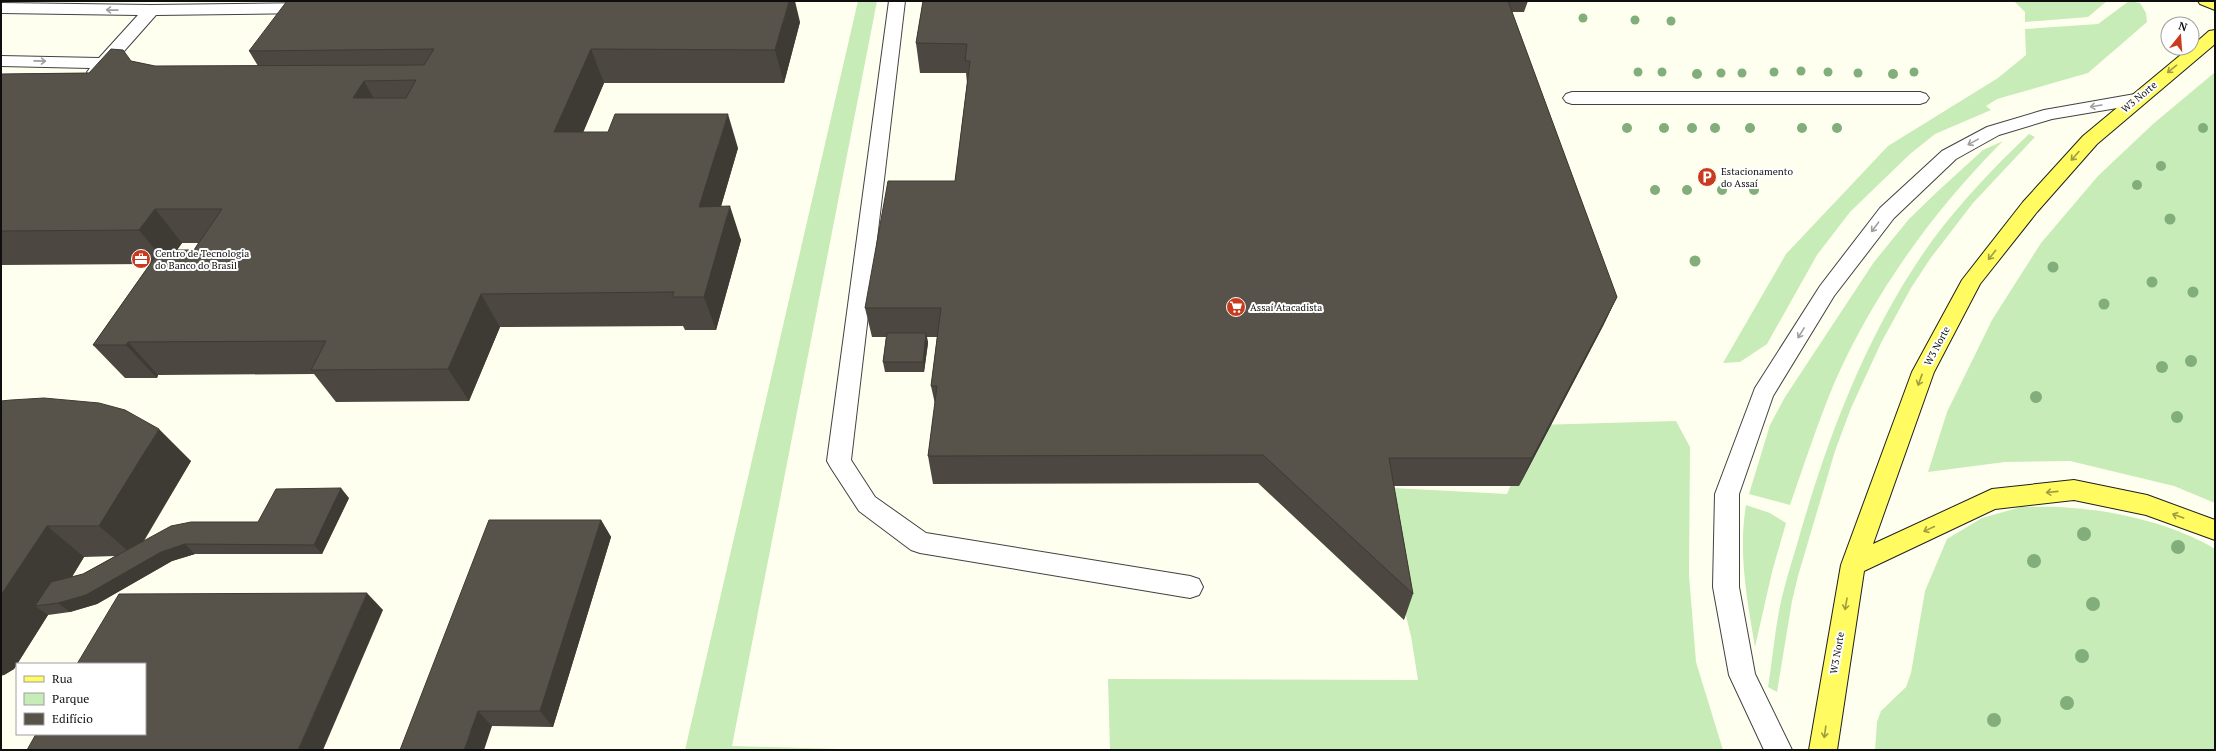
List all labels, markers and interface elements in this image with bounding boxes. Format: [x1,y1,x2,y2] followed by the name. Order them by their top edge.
[106,6,119,13] one-way arrow
[2160,16,2200,56] north arrow
[2177,19,2190,35] text: N
[33,58,46,65] one-way arrow
[2167,65,2178,74] one-way arrow
[2119,78,2159,116] street label: W3 Norte
[2090,102,2103,110] one-way arrow
[1967,139,1979,147] one-way arrow
[2071,150,2080,161] one-way arrow
[1721,165,1793,190] place label: Estacionamento do Assaí
[1696,166,1718,188] parking icon: Estacionamento do Assaí
[1871,222,1880,233] one-way arrow
[155,247,249,272] place label: Centro de Tecnologia do Banco do Brasil
[130,248,152,270] office icon: Centro de Tecnologia do Banco do Brasil
[1987,250,1996,261] one-way arrow
[1225,296,1247,318] supermarket icon: Assaí Atacadista
[1250,301,1322,314] place label: Assaí Atacadista
[1921,324,1953,368] street label: W3 Norte
[1796,327,1804,339] one-way arrow
[1916,373,1924,385] one-way arrow
[2046,489,2059,496] one-way arrow
[2173,512,2185,520] one-way arrow
[1924,526,1936,533] one-way arrow
[1842,597,1850,610] one-way arrow
[1827,631,1847,675] street label: W3 Norte
[16,663,146,735] legend
[52,671,73,686] text: Rua
[52,691,89,706] text: Parque
[52,711,93,726] text: Edifício
[1821,725,1829,738] one-way arrow

